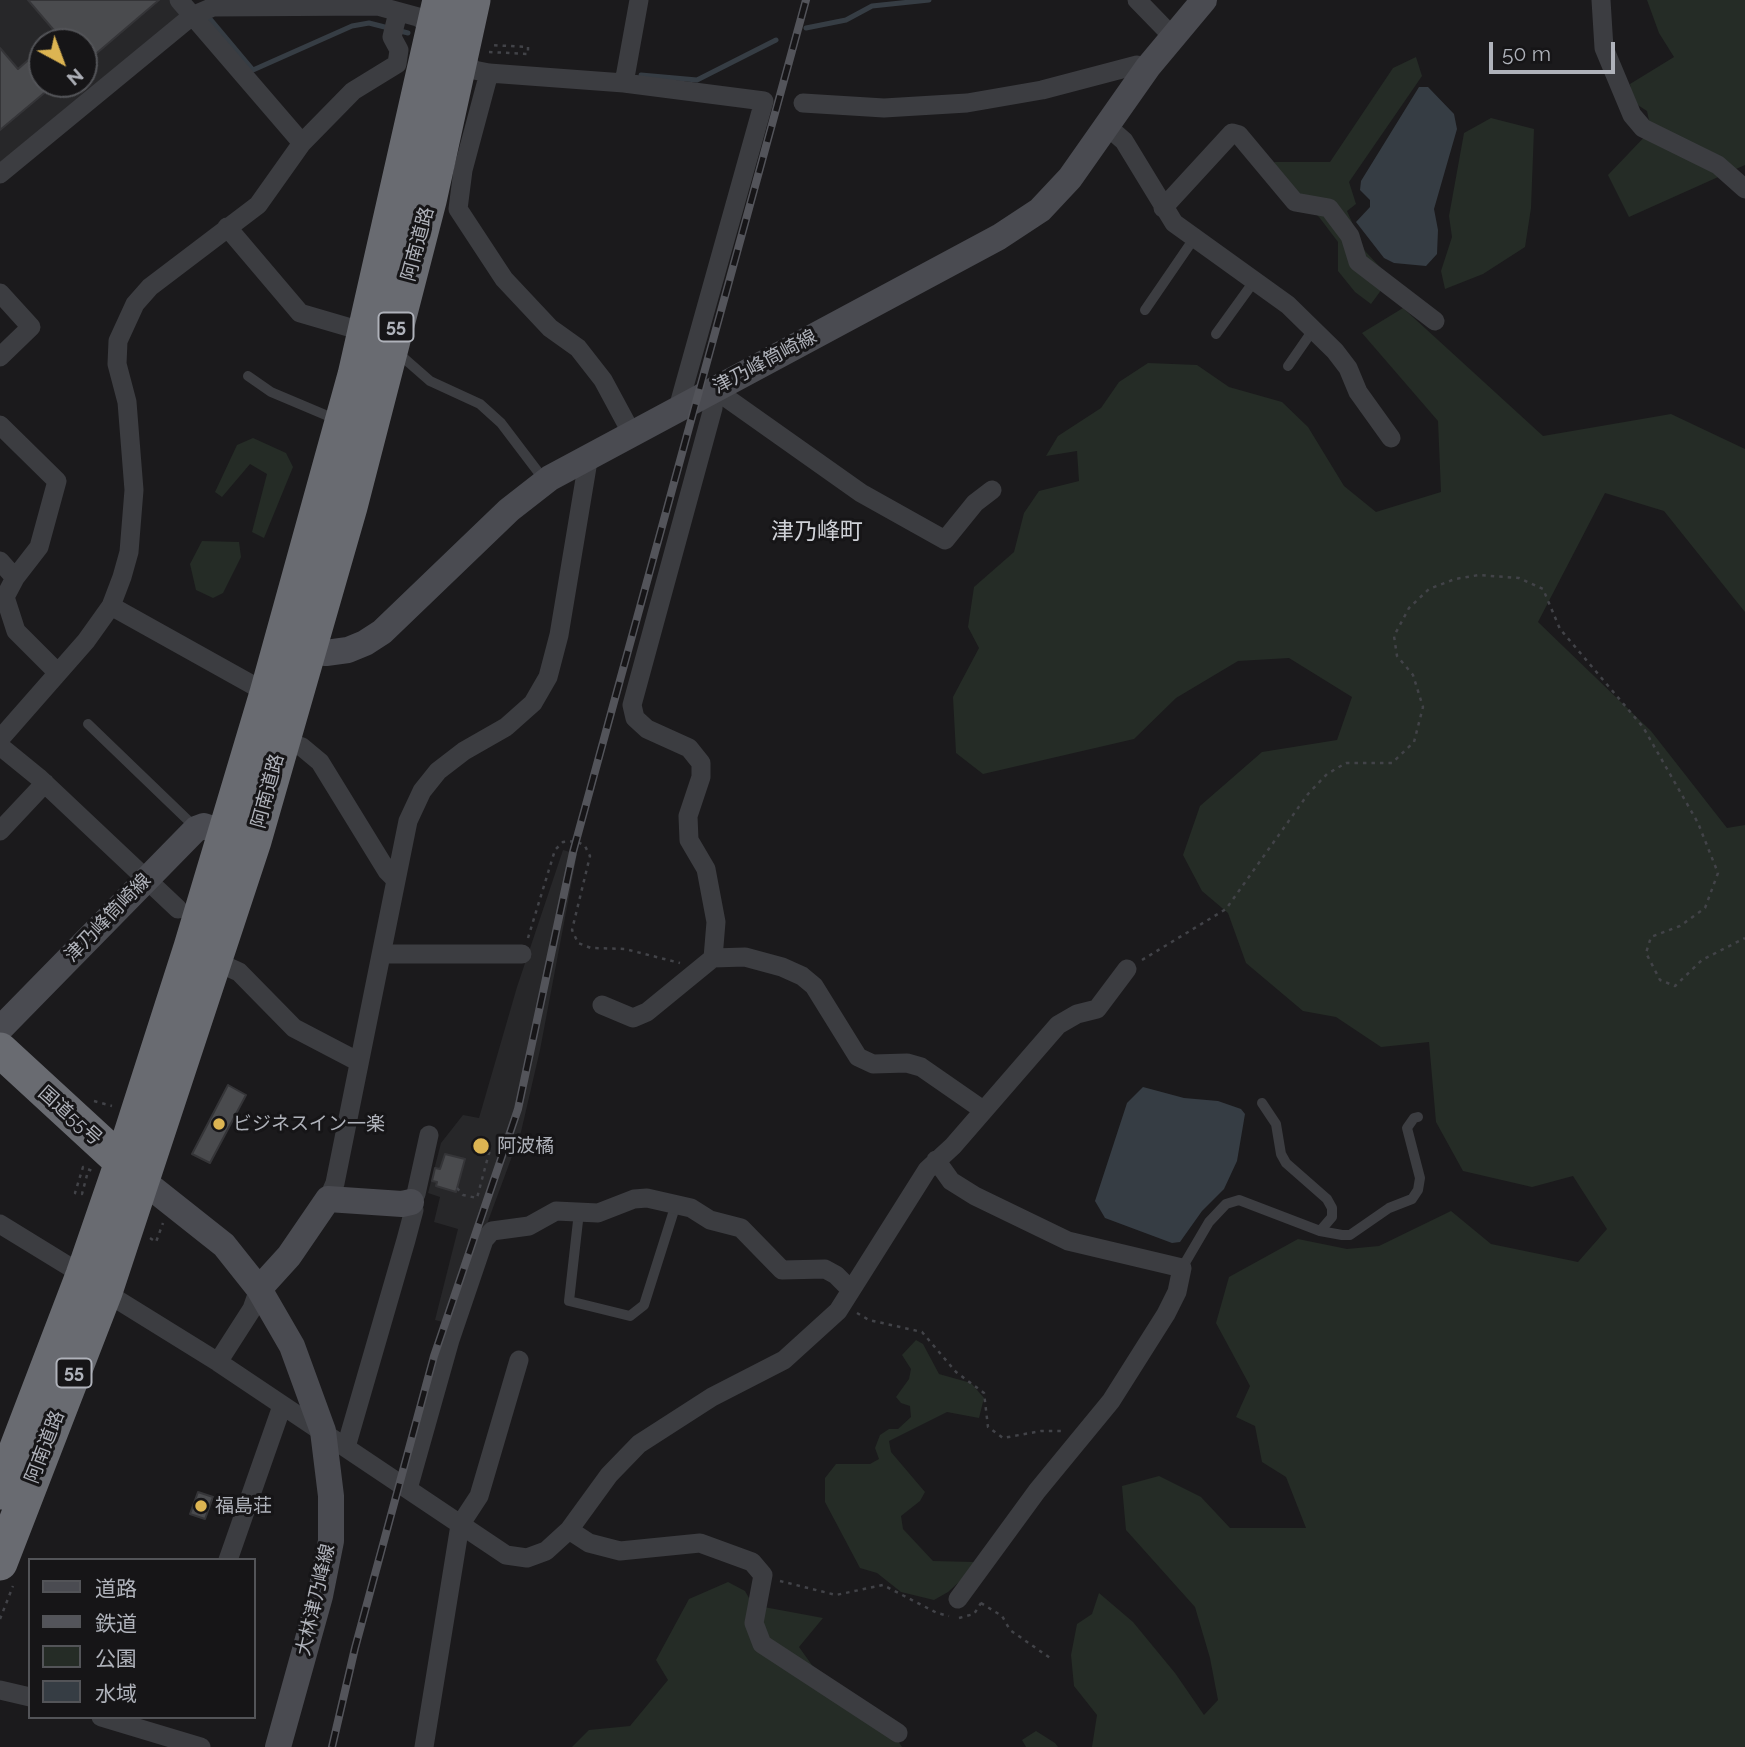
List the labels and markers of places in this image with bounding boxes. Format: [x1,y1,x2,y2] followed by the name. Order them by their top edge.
[233,1113,385,1135] place label: ビジネスイン一楽
[211,1116,227,1132] marker: ビジネスイン一楽
[497,1135,554,1157] place label: 阿波橘
[471,1136,491,1156] marker: 阿波橘
[215,1495,272,1517] place label: 福島荘
[193,1498,209,1514] marker: 福島荘

